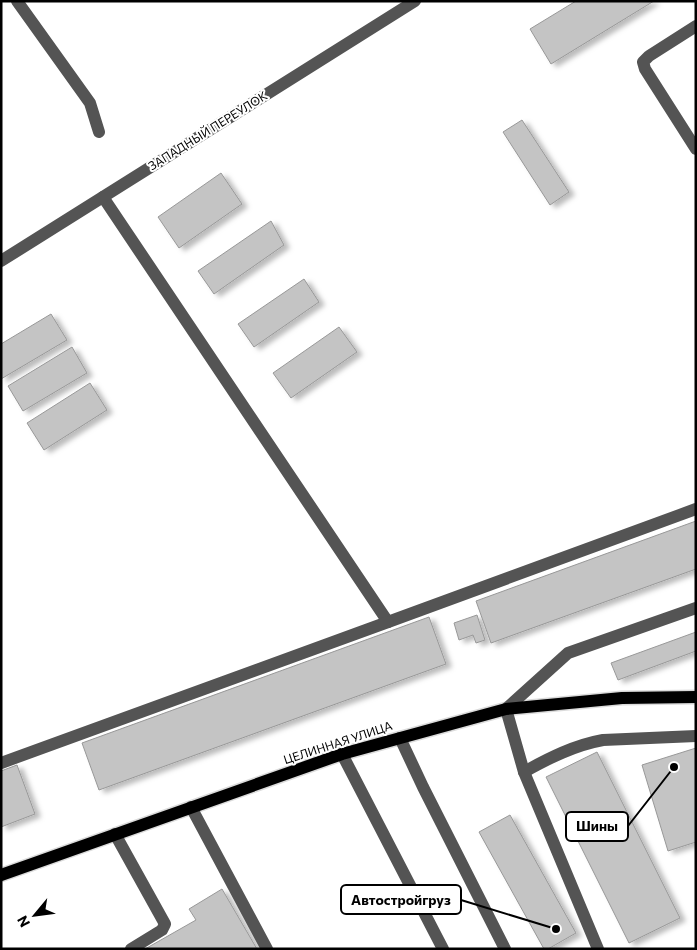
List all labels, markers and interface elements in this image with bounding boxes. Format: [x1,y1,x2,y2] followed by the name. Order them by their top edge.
[145,88,269,172] street label: ЗАПАДНЫЙ ПЕРЕУЛОК
[282,718,394,766] street label: ЦЕЛИННАЯ УЛИЦА
[566,812,628,841] callout: Шины
[576,817,618,834] text: Шины
[341,885,461,914] callout: Автостройгруз
[10,890,60,940] north arrow
[351,891,451,908] text: Автостройгруз
[13,913,33,930] text: N

